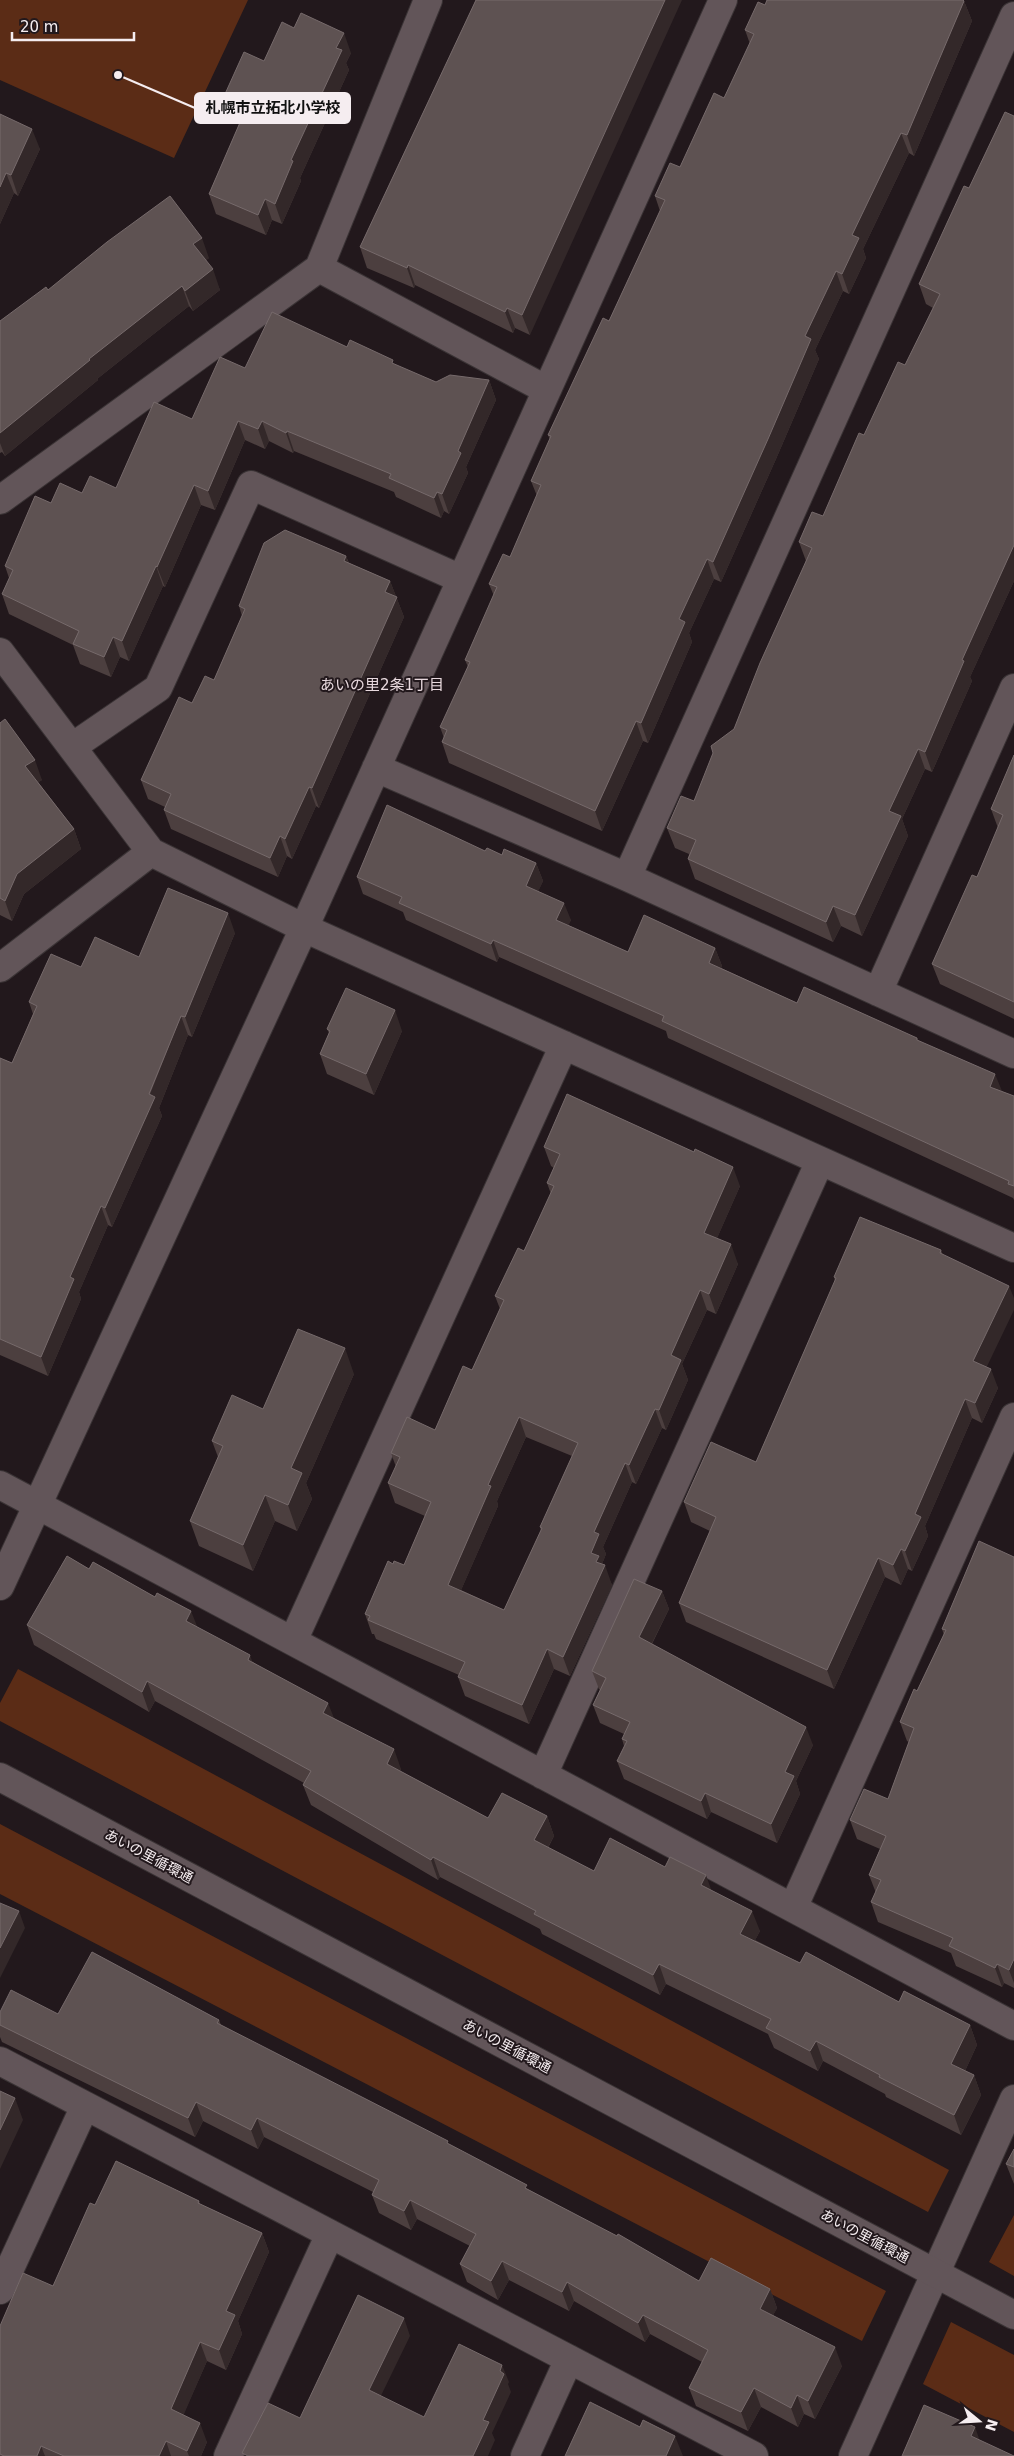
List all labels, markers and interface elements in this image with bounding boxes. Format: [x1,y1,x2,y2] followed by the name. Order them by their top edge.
[12,10,135,42] scale bar
[20,18,58,36] text: 20 m
[195,93,350,123] callout: 札幌市立拓北小学校
[205,99,341,117] text: 札幌市立拓北小学校
[320,676,444,694] district label: あいの里2条1丁目
[102,1826,196,1886] street label: あいの里循環通
[460,2016,554,2076] street label: あいの里循環通
[818,2206,912,2266] street label: あいの里循環通
[954,2396,1004,2446] north arrow
[982,2417,1001,2433] text: N

